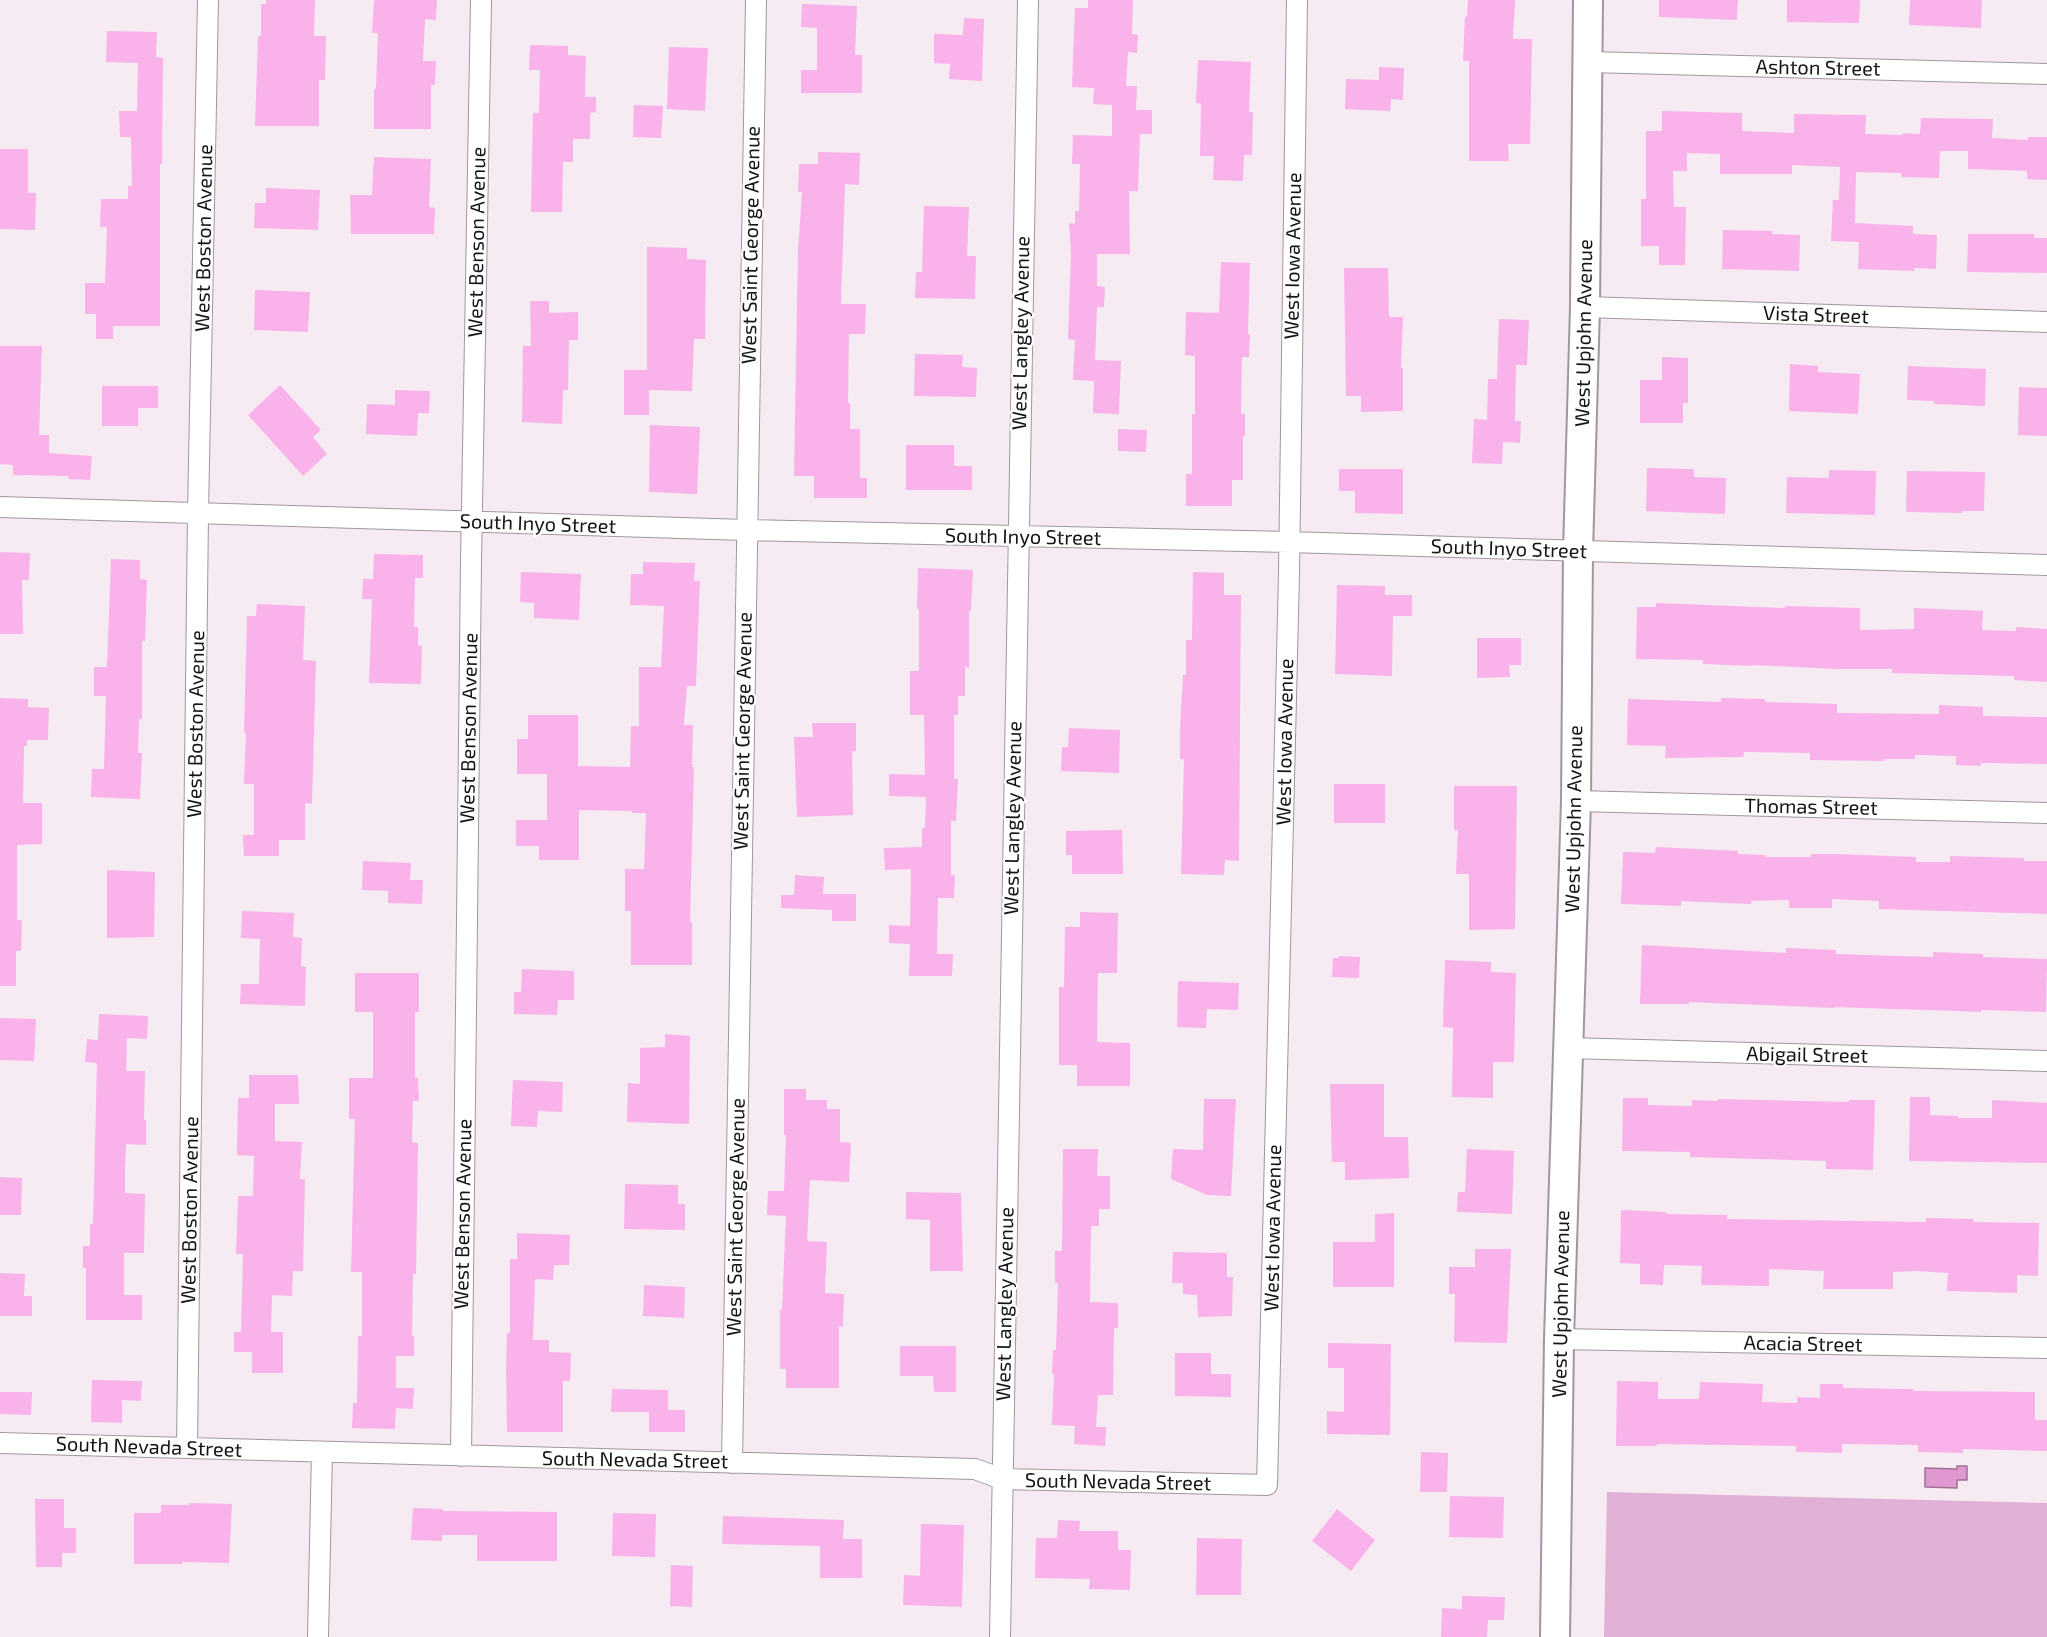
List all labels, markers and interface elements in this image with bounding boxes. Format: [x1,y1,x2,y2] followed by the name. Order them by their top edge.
[1755,55,1881,81] street label: Ashton Street
[737,126,765,364] street label: West Saint George Avenue
[190,144,218,332] street label: West Boston Avenue
[463,146,491,338] street label: West Benson Avenue
[1280,172,1306,340] street label: West Iowa Avenue
[1007,236,1035,430] street label: West Langley Avenue
[1570,239,1598,427] street label: West Upjohn Avenue
[1763,301,1869,329] street label: Vista Street
[459,509,617,539] street label: South Inyo Street
[945,524,1101,550] street label: South Inyo Street
[1430,534,1588,564] street label: South Inyo Street
[729,612,757,850] street label: West Saint George Avenue
[182,630,210,818] street label: West Boston Avenue
[455,632,483,824] street label: West Benson Avenue
[1272,658,1298,826] street label: West Iowa Avenue
[999,721,1027,915] street label: West Langley Avenue
[1560,725,1588,913] street label: West Upjohn Avenue
[1744,794,1878,820] street label: Thomas Street
[1746,1042,1868,1068] street label: Abigail Street
[722,1098,750,1336] street label: West Saint George Avenue
[176,1116,204,1304] street label: West Boston Avenue
[449,1118,477,1310] street label: West Benson Avenue
[1260,1144,1286,1312] street label: West Iowa Avenue
[991,1207,1019,1401] street label: West Langley Avenue
[1547,1210,1575,1398] street label: West Upjohn Avenue
[1743,1331,1863,1357] street label: Acacia Street
[55,1432,243,1462] street label: South Nevada Street
[542,1446,728,1474] street label: South Nevada Street
[1025,1468,1211,1496] street label: South Nevada Street

